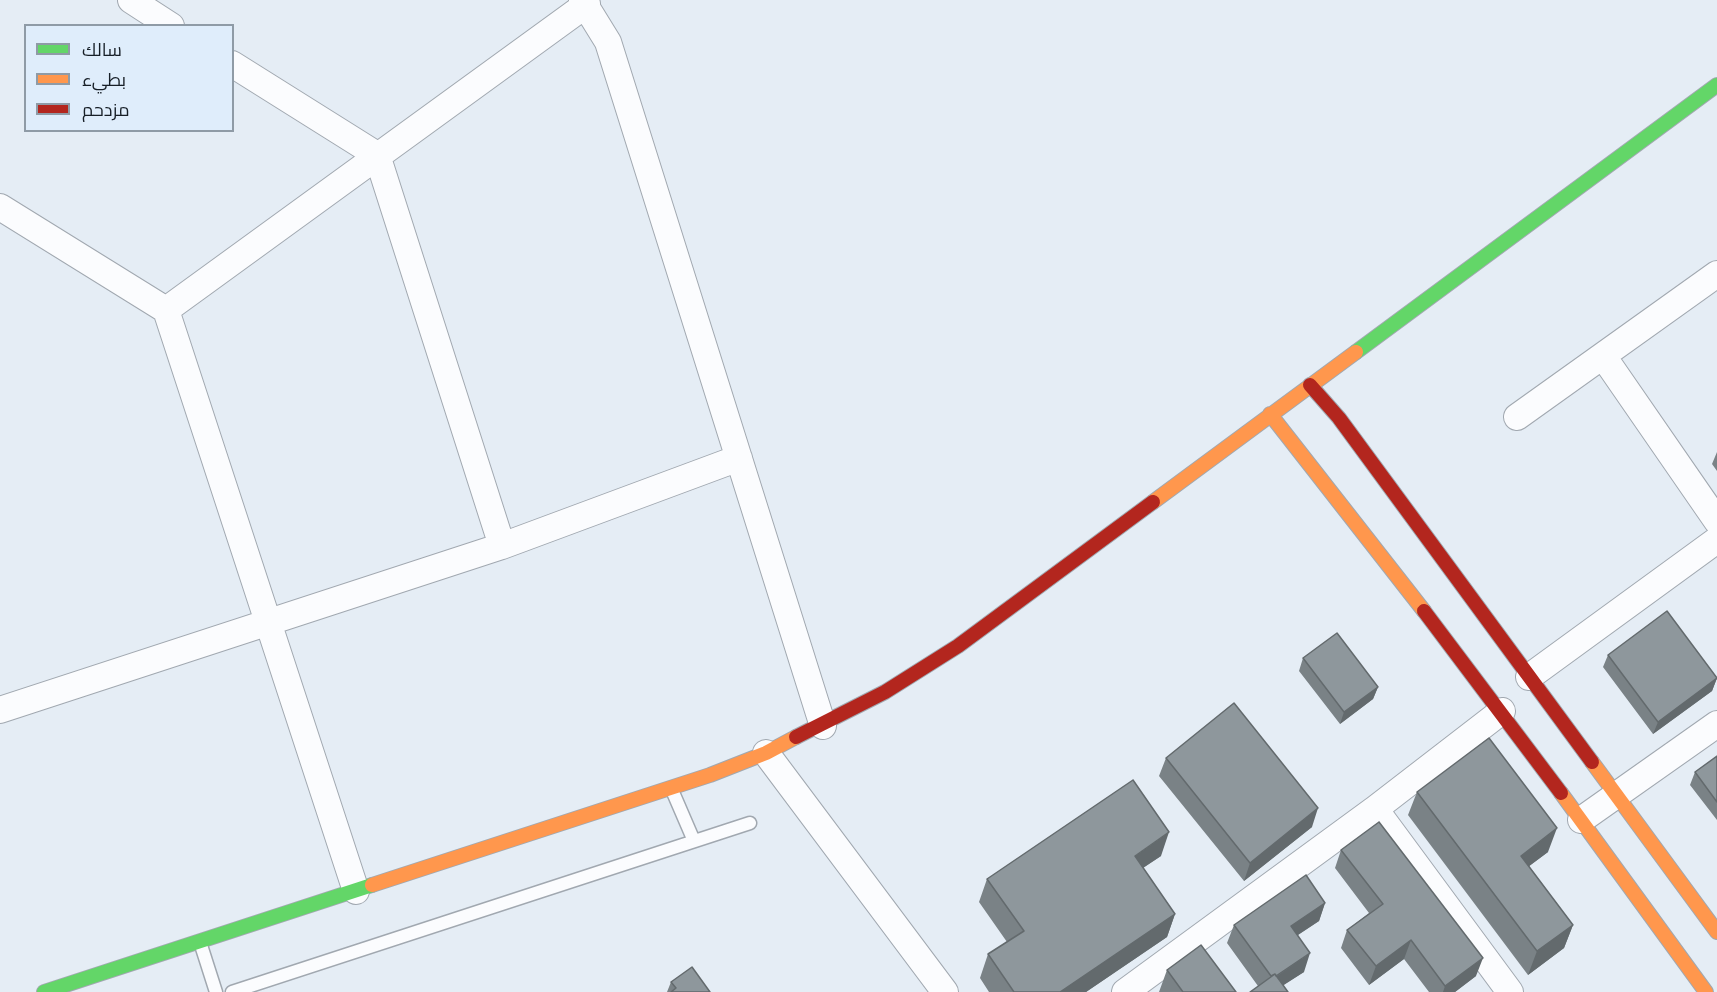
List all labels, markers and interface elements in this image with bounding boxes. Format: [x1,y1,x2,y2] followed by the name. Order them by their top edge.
[24,24,234,132] legend
[82,37,122,61] text: سالك
[82,67,126,91] text: بطيء
[82,97,130,121] text: مزدحم

